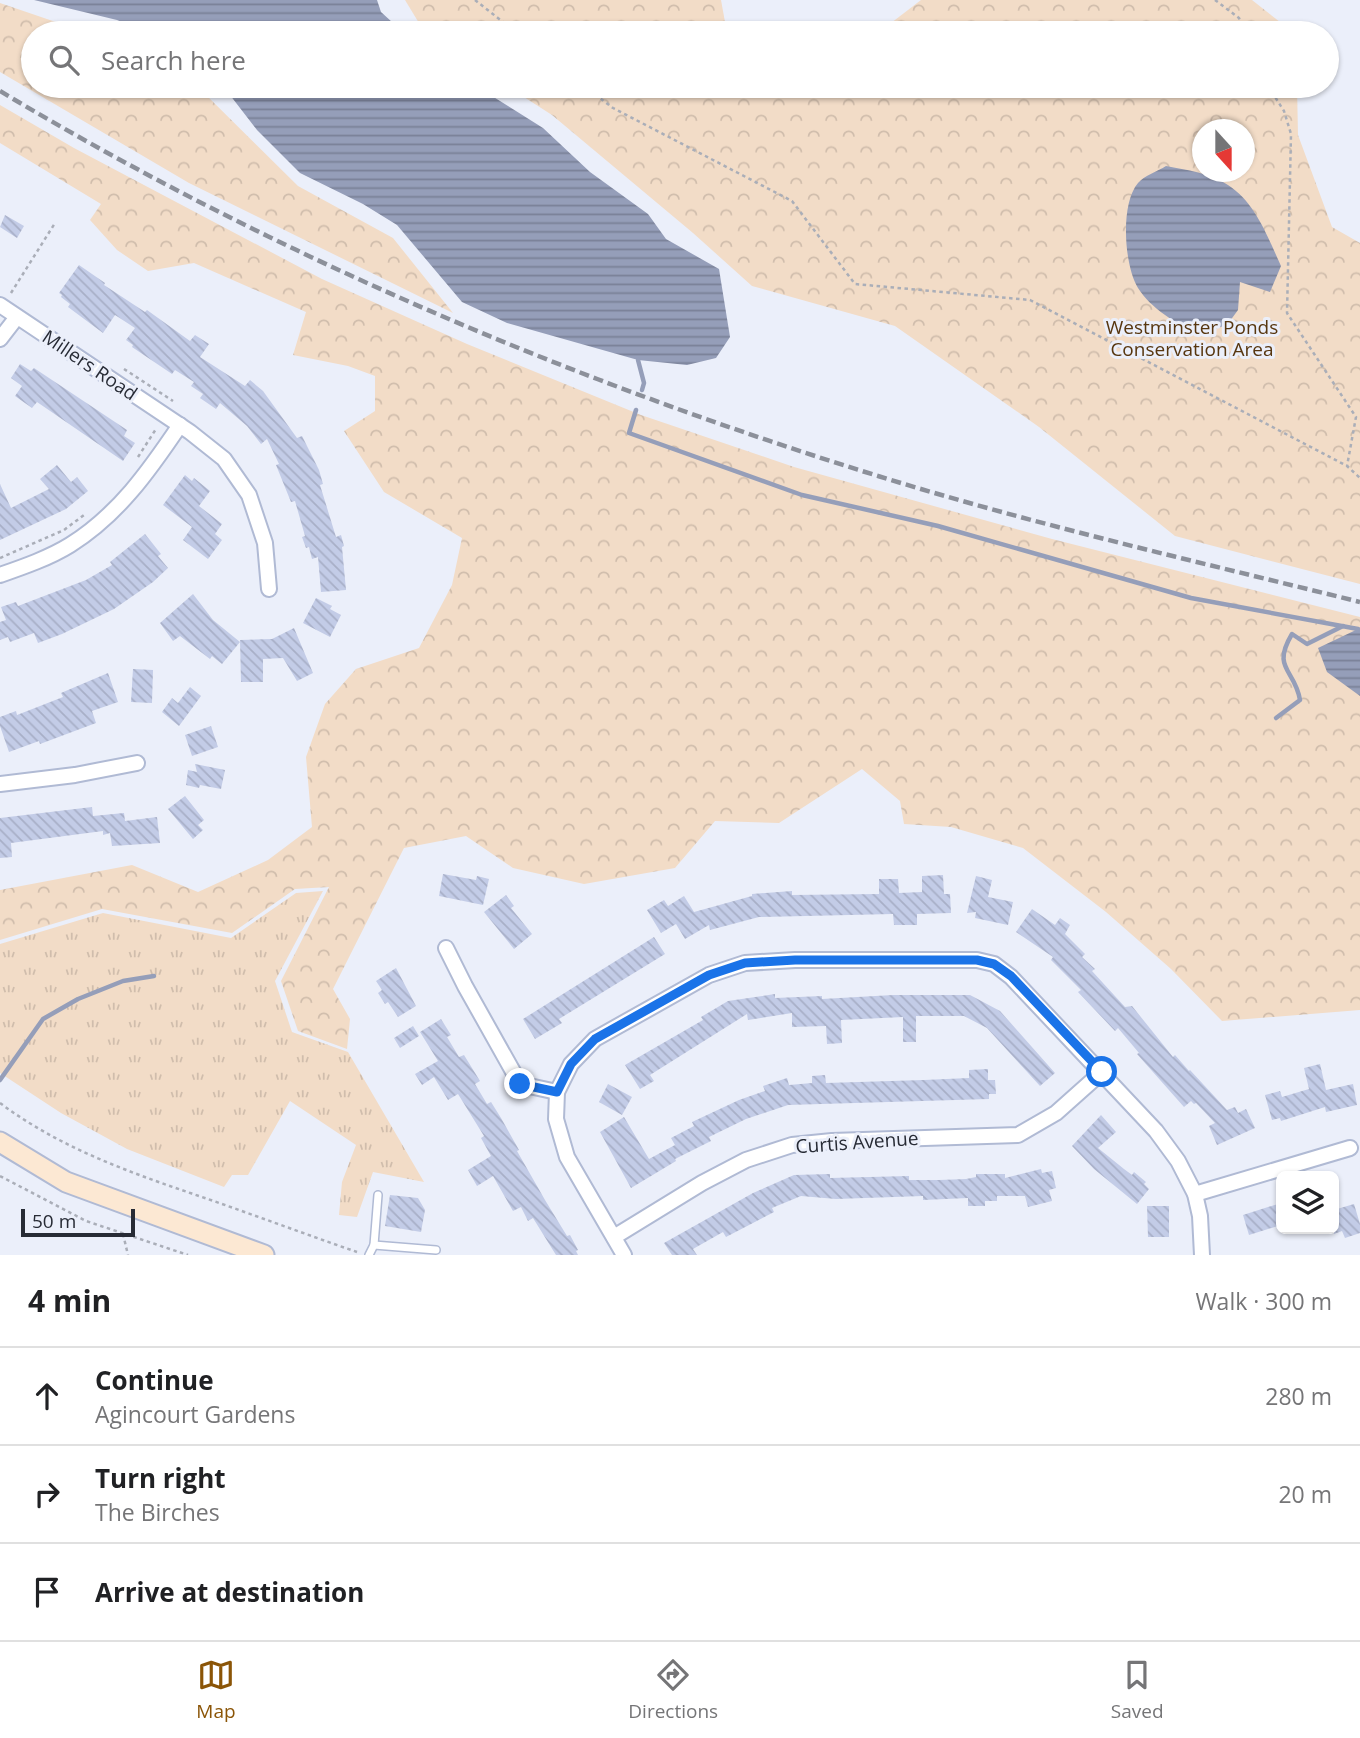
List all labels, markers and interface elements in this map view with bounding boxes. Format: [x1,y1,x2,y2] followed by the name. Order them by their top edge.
[21,21,1339,98] search box
[45,41,83,79] icon: search
[101,42,246,78] text: Search here
[1192,119,1255,182] north arrow
[1106,314,1278,362] park label: Westminster Ponds Conservation Area
[37,324,143,406] street label: Millers Road
[1086,1056,1117,1087] route start
[504,1068,535,1099] route end
[795,1125,919,1159] street label: Curtis Avenue
[1276,1171,1339,1234] map controls
[1276,1171,1339,1234] button: layers
[21,1206,135,1238] scale bar
[32,1208,76,1234] text: 50 m
[28,1280,111,1321] text: 4 min
[1195,1285,1332,1317] text: Walk · 300 m
[95,1362,214,1398] text: Continue
[28,1377,66,1415] icon: ahead
[1265,1380,1332,1412] text: 280 m
[95,1398,295,1430] text: Agincourt Gardens
[95,1460,226,1496] text: Turn right
[28,1475,66,1513] icon: right
[1278,1478,1332,1510] text: 20 m
[95,1496,220,1528] text: The Birches
[28,1573,66,1611] icon: arrive
[95,1574,364,1610] text: Arrive at destination
[196,1656,236,1724] tab: Map
[628,1656,718,1724] tab: Directions
[1111,1656,1164,1724] tab: Saved

